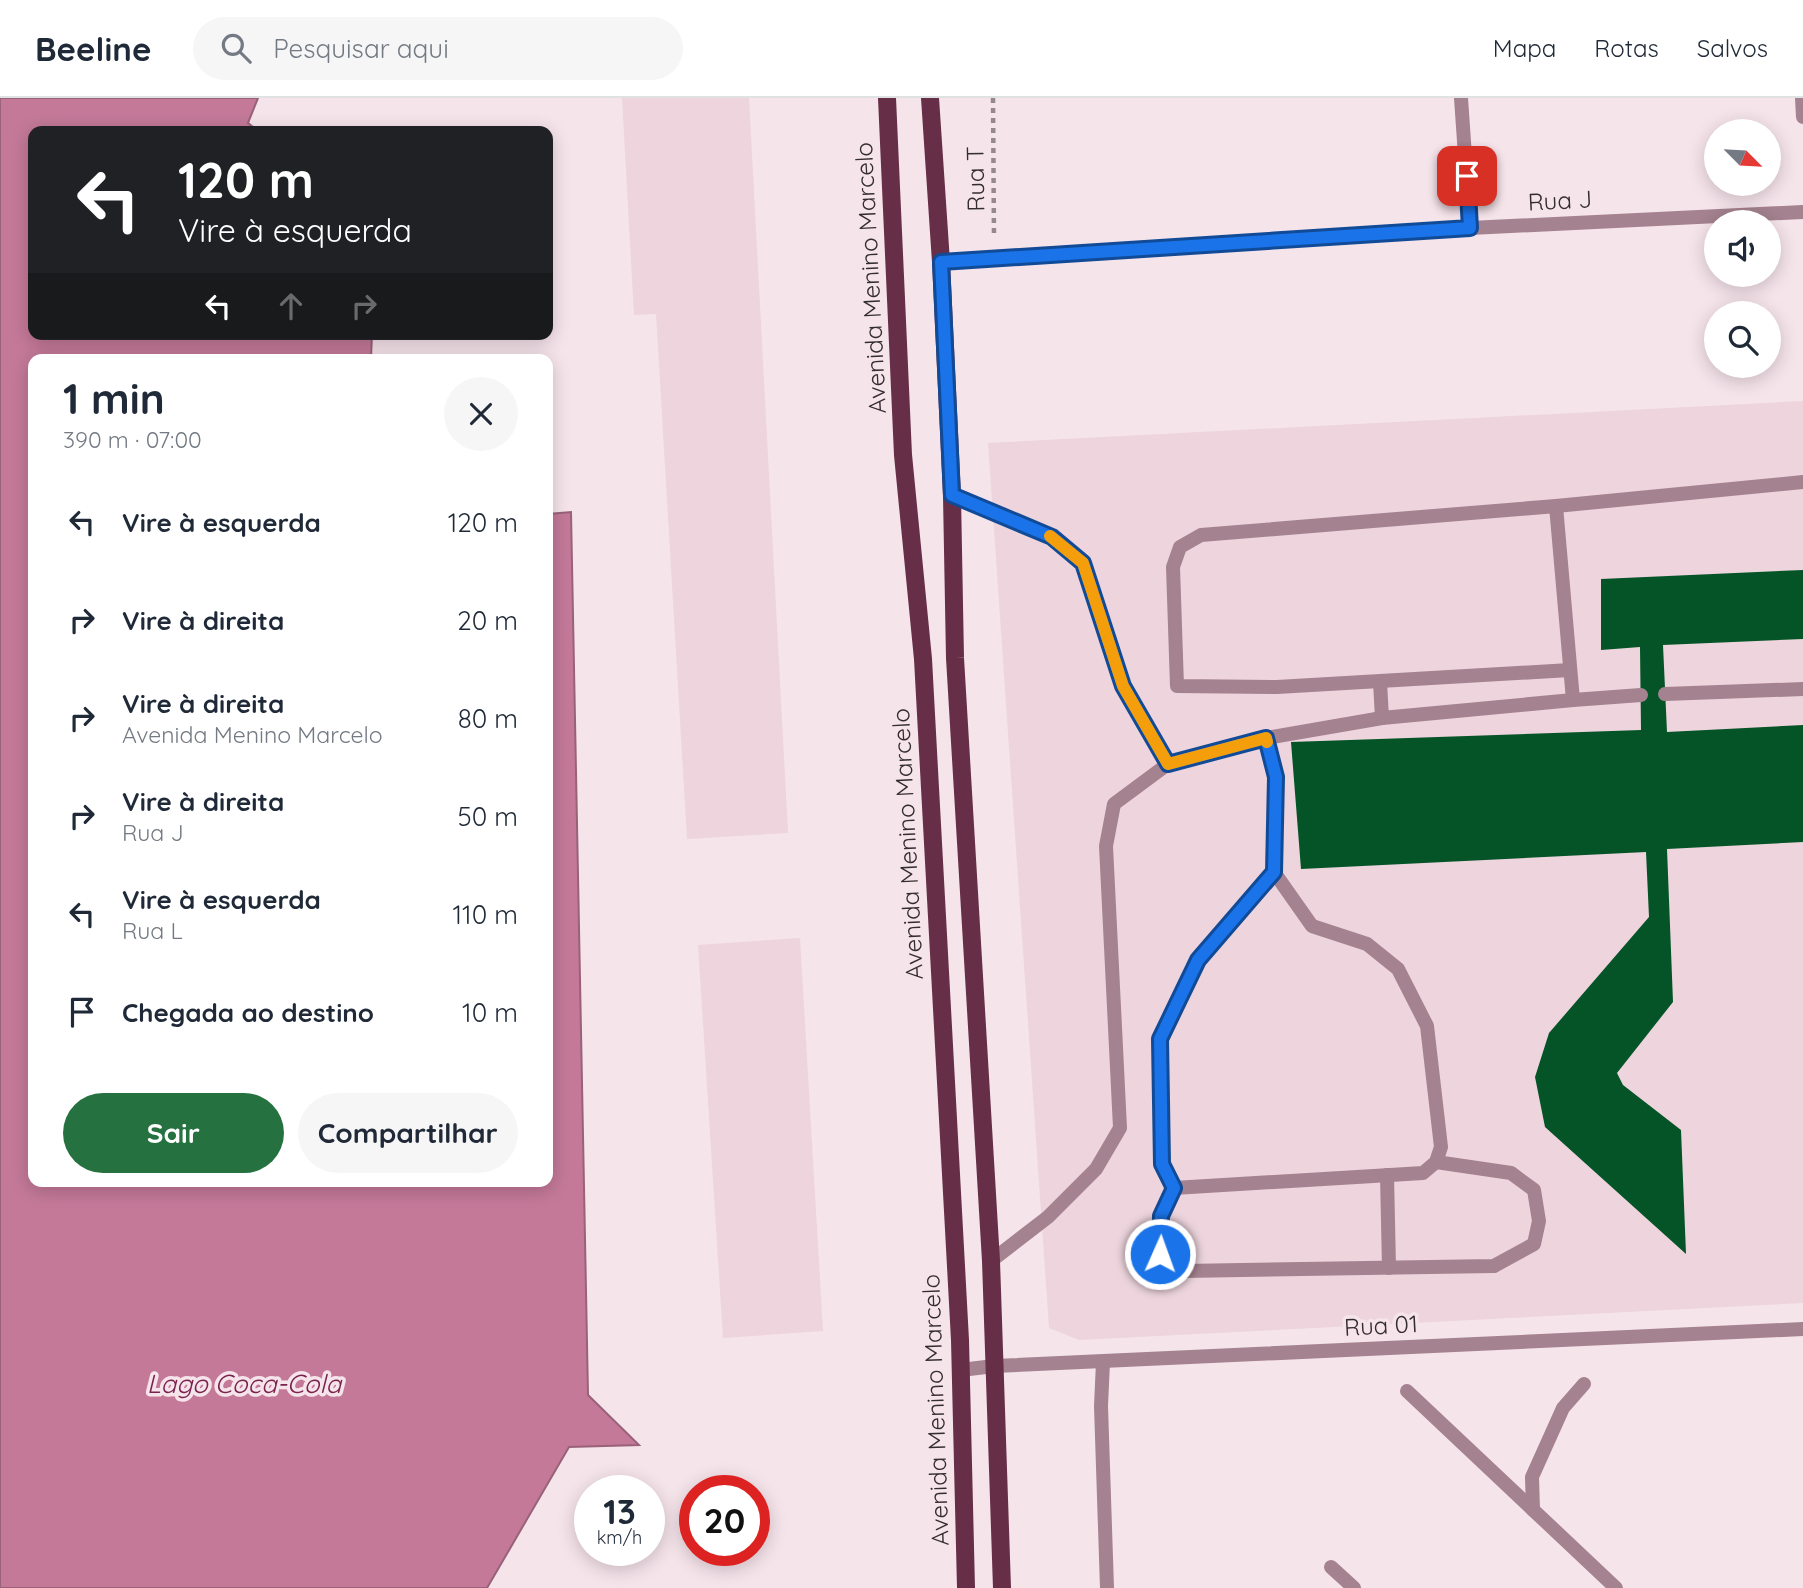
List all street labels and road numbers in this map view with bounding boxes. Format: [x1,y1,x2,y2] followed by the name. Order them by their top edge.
[848,142,892,415] street label: Avenida Menino Marcelo
[959,146,991,212] street label: Rua T
[1527,183,1593,217] street label: Rua J
[885,708,929,981] street label: Avenida Menino Marcelo
[915,1274,955,1546] street label: Avenida Menino Marcelo
[1343,1308,1419,1342] street label: Rua 01

